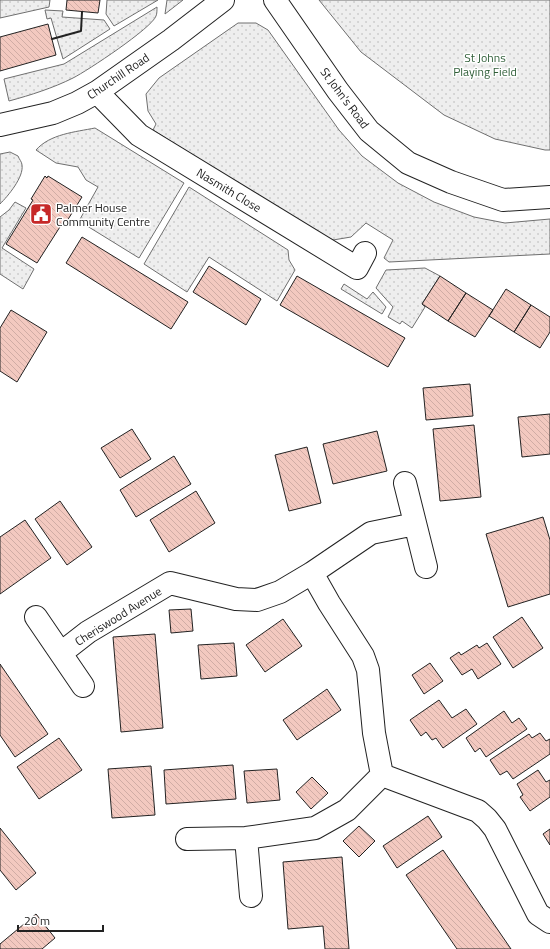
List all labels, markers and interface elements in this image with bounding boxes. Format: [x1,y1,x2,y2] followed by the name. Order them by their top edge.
[83,48,153,104] street label: Churchill Road
[453,48,517,81] park label: St Johns Playing Field
[316,63,374,133] street label: St John's Road
[193,163,265,217] street label: Nasmith Close
[56,198,150,231] place label: Palmer House Community Centre
[28,201,54,227] public building icon: Palmer House Community Centre
[71,582,165,650] street label: Cheriswood Avenue
[18,907,103,933] scale bar
[24,911,50,930] text: 20 m

